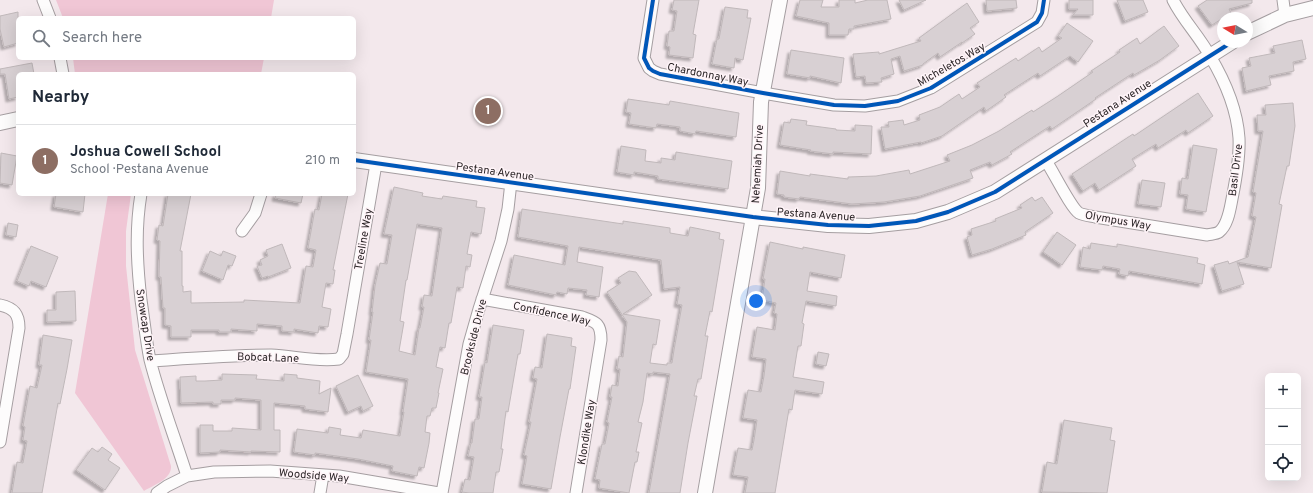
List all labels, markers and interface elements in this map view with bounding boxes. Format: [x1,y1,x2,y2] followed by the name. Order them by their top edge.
[1217,12,1253,48] north arrow
[16,16,356,60] search box
[30,27,52,49] icon: search
[62,29,142,48] text: Search here
[915,40,988,90] street label: Micheletos Way
[666,60,750,90] street label: Chardonnay Way
[1081,76,1154,131] street label: Pestana Avenue
[32,87,89,109] text: Nearby
[475,96,501,126] pin: 1
[749,124,767,204] street label: Nehemiah Drive
[70,143,221,162] text: Joshua Cowell School
[1226,143,1246,197] street label: Basil Drive
[42,153,48,169] text: 1
[305,153,340,169] text: 210 m
[455,160,535,184] street label: Pestana Avenue
[70,162,209,178] text: School · Pestana Avenue
[776,205,856,225] street label: Pestana Avenue
[352,207,376,271] street label: Treeline Way
[1084,208,1152,234] street label: Olympus Way
[132,288,158,362] street label: Snowcap Drive
[746,291,766,311] your location
[458,298,490,377] street label: Brookside Drive
[512,299,592,329] street label: Confidence Way
[237,350,299,366] street label: Bobcat Lane
[1265,373,1301,481] map controls
[1265,373,1301,409] button: +
[575,398,599,466] street label: Klondike Way
[1265,409,1301,445] button: −
[1265,445,1301,481] button: locate
[278,466,350,486] street label: Woodside Way

